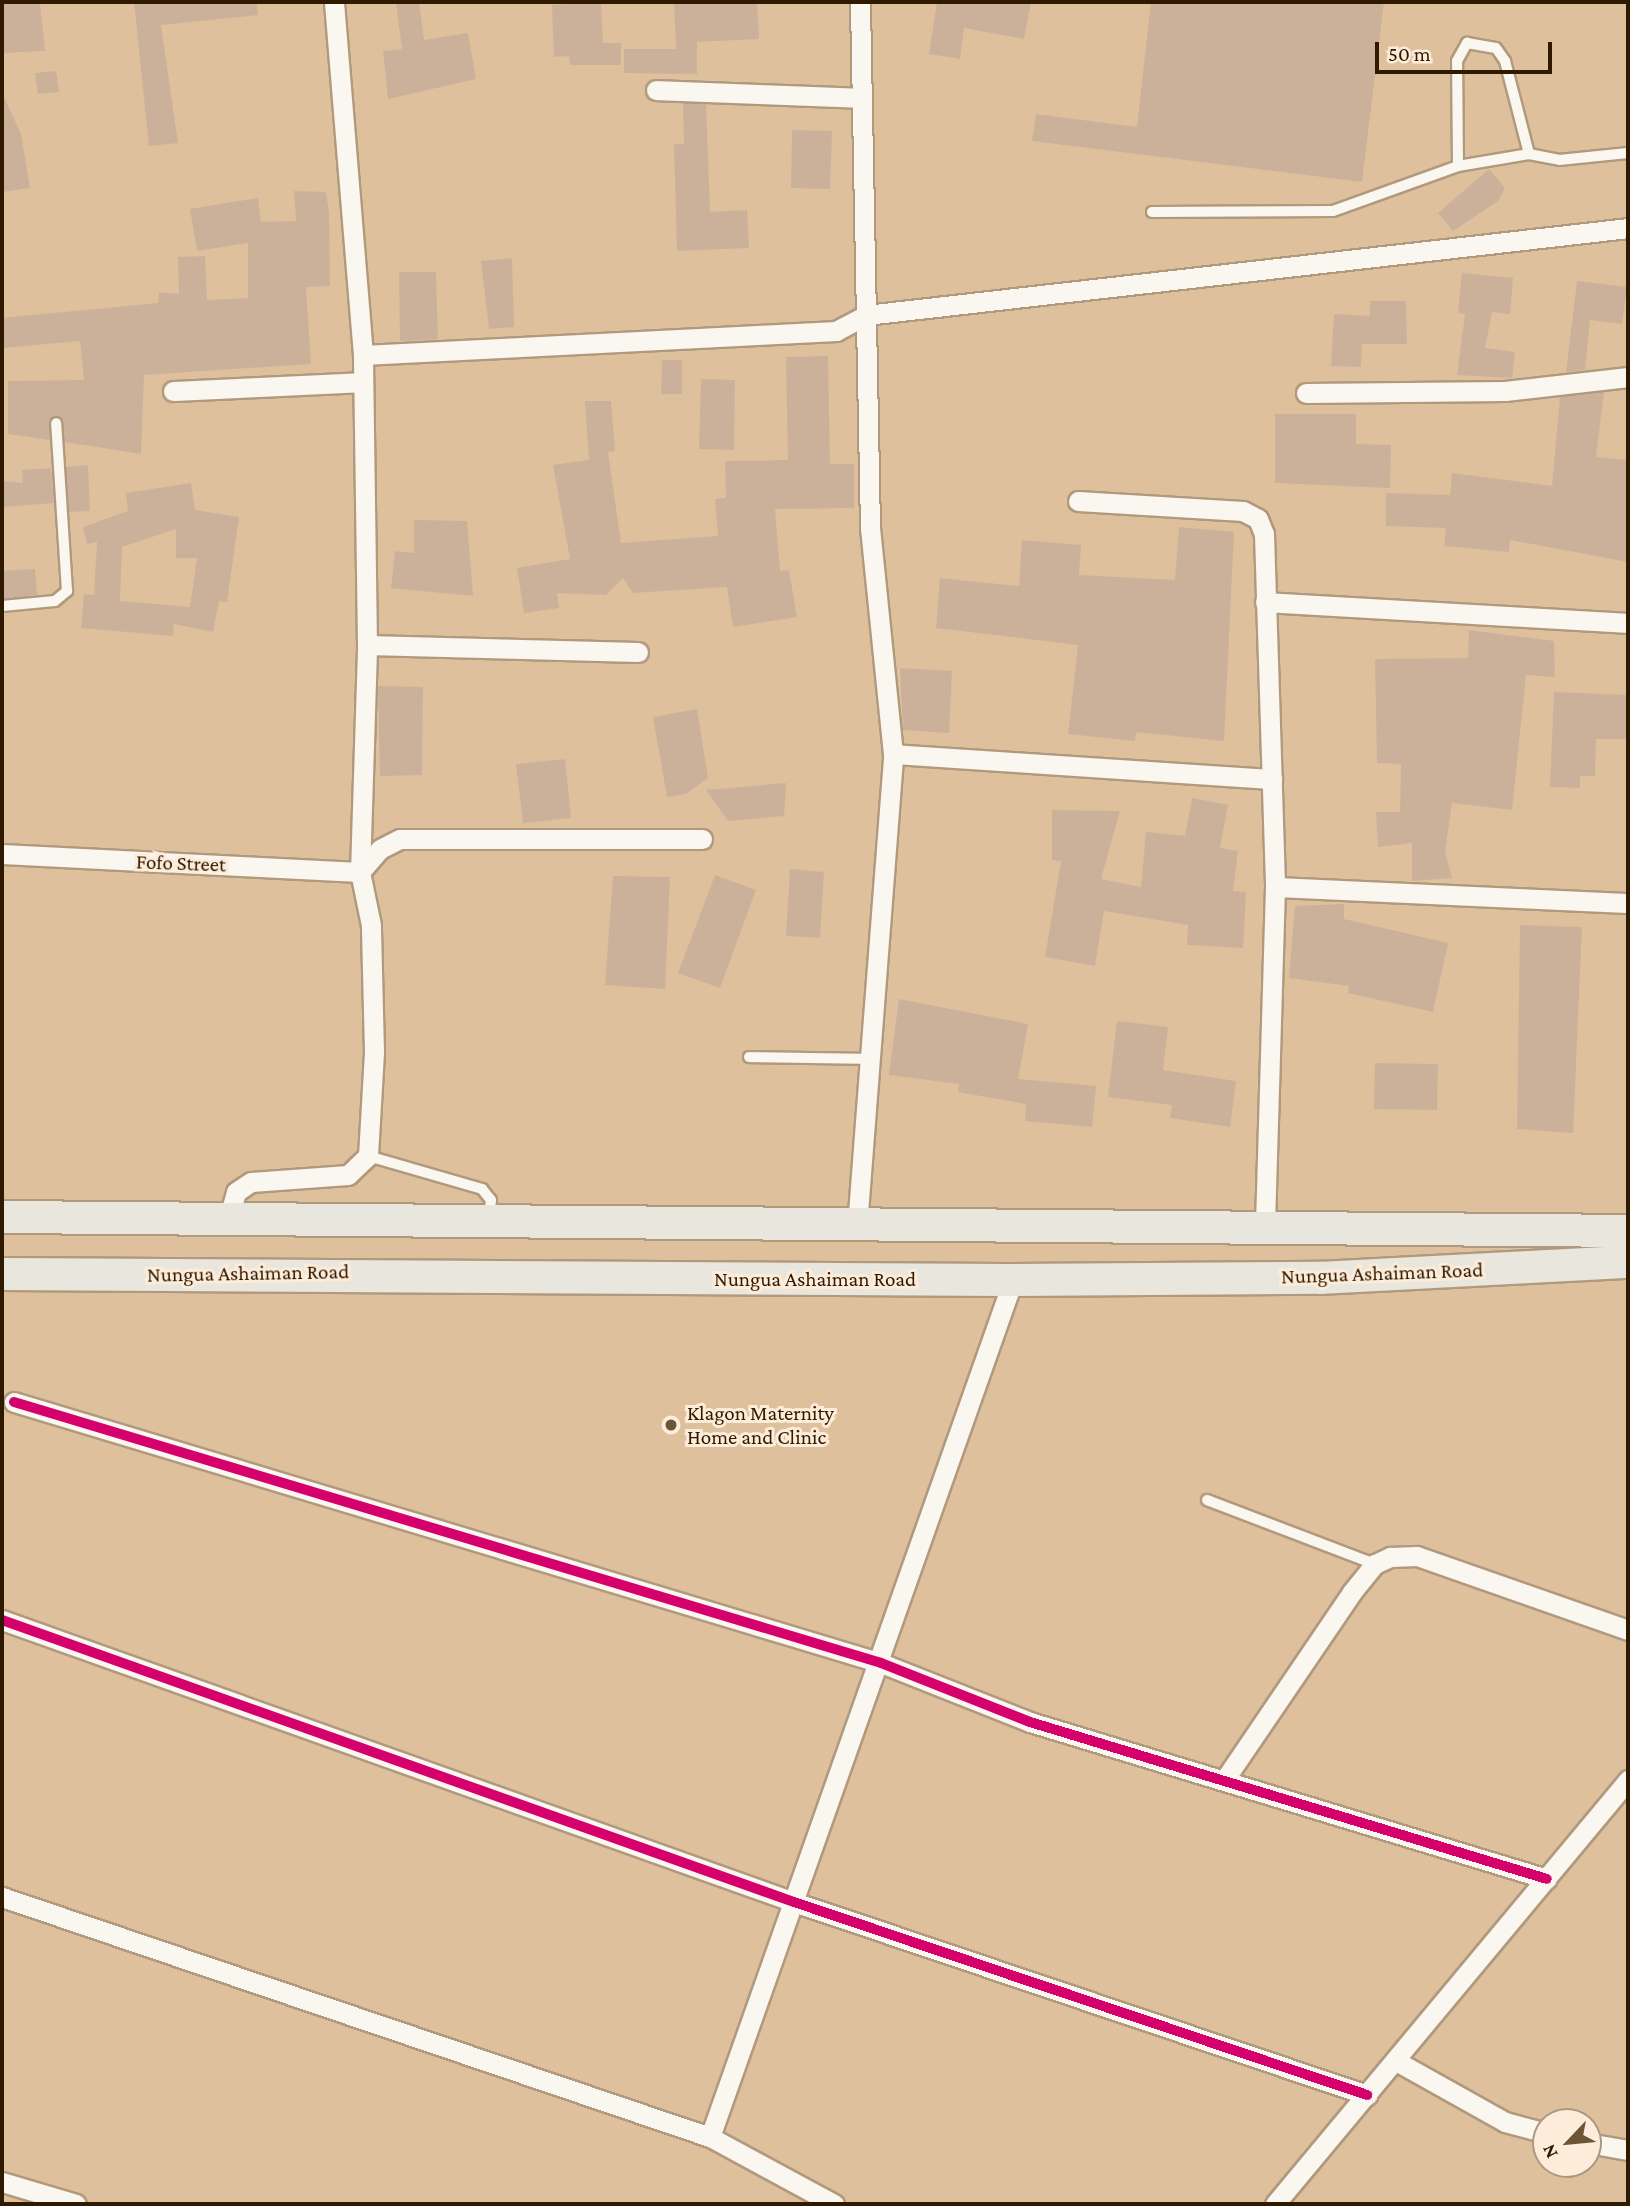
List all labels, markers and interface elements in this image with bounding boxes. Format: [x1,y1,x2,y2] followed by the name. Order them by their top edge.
[1378,28,1555,72] scale bar
[1388,42,1431,66] text: 50 m
[136,849,226,877] street label: Fofo Street
[1281,1257,1483,1289] street label: Nungua Ashaiman Road
[147,1259,349,1287] street label: Nungua Ashaiman Road
[714,1266,916,1292] street label: Nungua Ashaiman Road
[687,1400,834,1450] place label: Klagon Maternity Home and Clinic
[661,1415,681,1435] marker: Klagon Maternity Home and Clinic
[1532,2108,1602,2178] north arrow
[1537,2141,1562,2162] text: N

